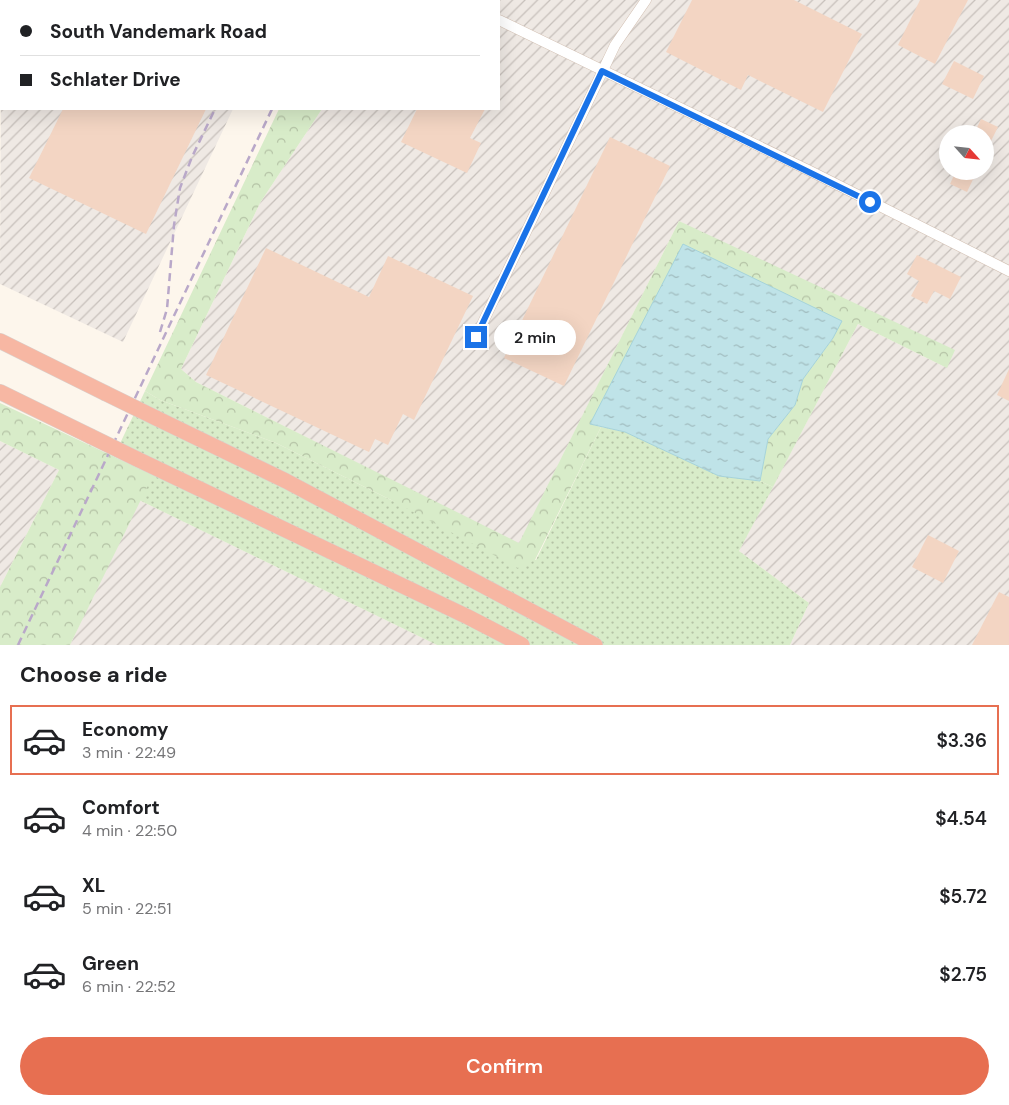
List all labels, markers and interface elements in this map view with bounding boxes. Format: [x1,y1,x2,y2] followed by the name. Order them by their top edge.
[50,19,267,44] text: South Vandemark Road
[50,67,181,92] text: Schlater Drive
[939,125,994,180] north arrow
[939,125,994,180] map controls
[859,191,881,213] route start
[494,320,576,354] callout: 2 min
[465,326,487,348] route end
[514,327,556,348] text: 2 min
[20,660,168,689] text: Choose a ride
[82,717,169,742] text: Economy
[22,718,67,763] icon: car
[936,728,987,753] text: $3.36
[82,742,176,763] text: 3 min · 22:49
[82,795,160,820] text: Comfort
[22,796,67,841] icon: car
[935,806,987,831] text: $4.54
[82,820,177,841] text: 4 min · 22:50
[82,873,105,898] text: XL
[22,874,67,919] icon: car
[939,884,987,909] text: $5.72
[82,898,171,919] text: 5 min · 22:51
[82,951,139,976] text: Green
[22,952,67,997] icon: car
[939,962,987,987] text: $2.75
[82,976,176,997] text: 6 min · 22:52
[20,1037,989,1095] button: Confirm

